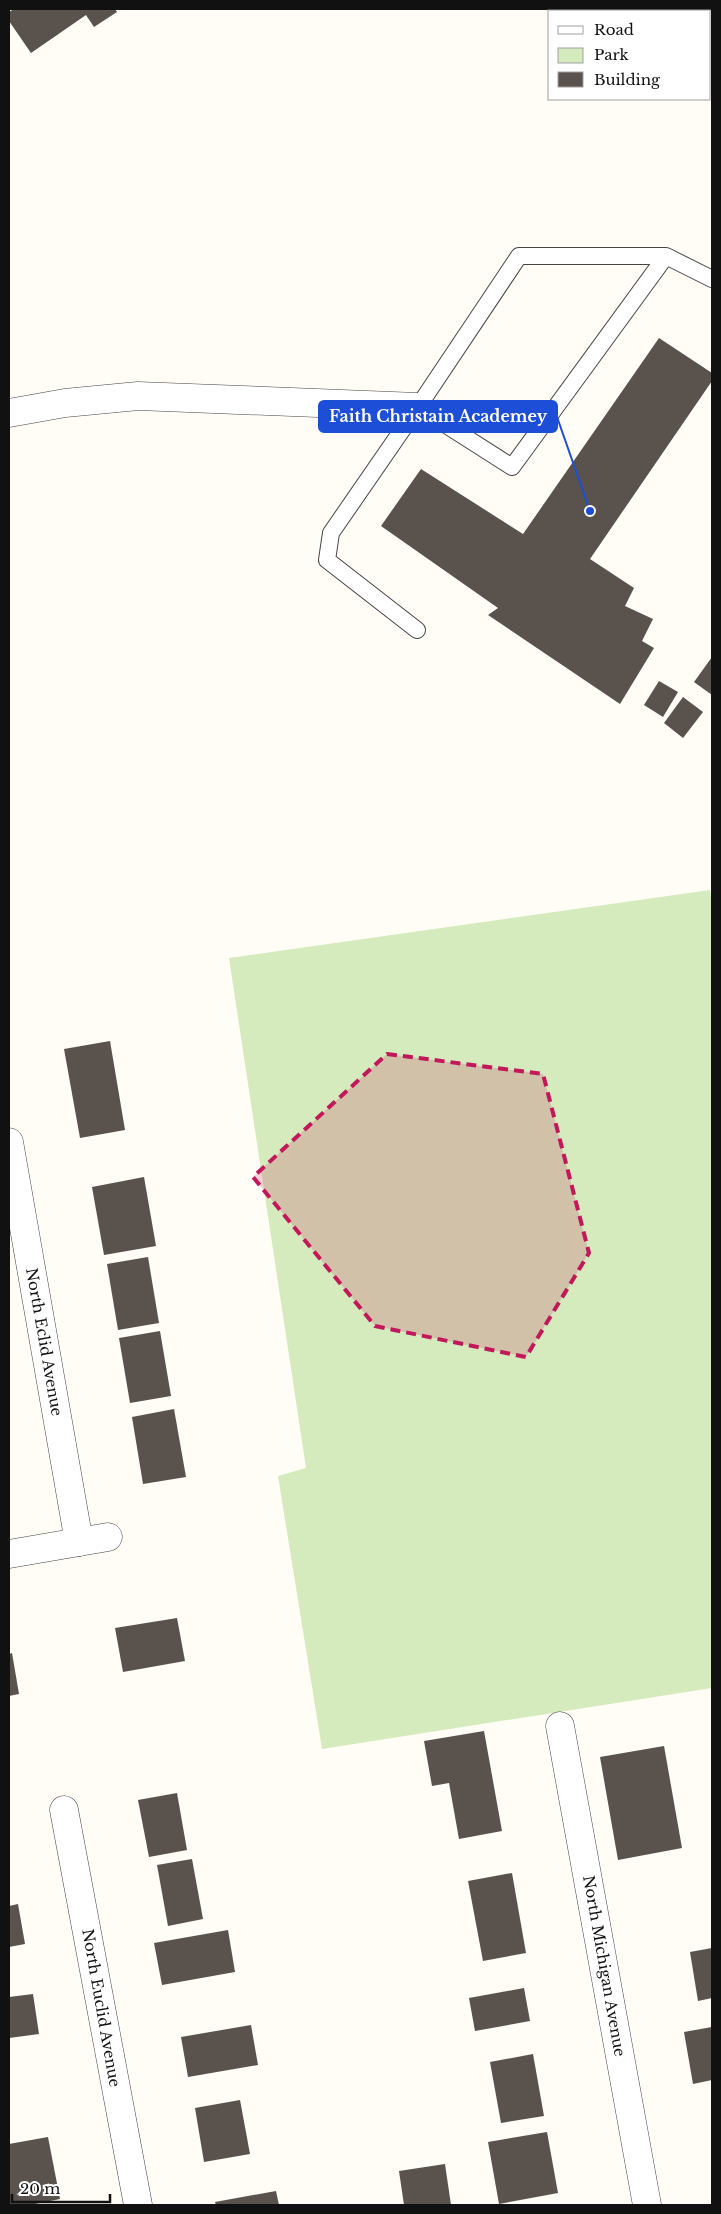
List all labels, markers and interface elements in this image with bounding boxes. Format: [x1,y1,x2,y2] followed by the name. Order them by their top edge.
[548,10,711,100] legend
[594,20,634,39] text: Road
[594,45,630,64] text: Park
[594,70,661,89] text: Building
[319,401,557,432] callout: Faith Christain Academey
[329,406,548,426] text: Faith Christain Academey
[22,1266,67,1418] street label: North Eclid Avenue
[579,1874,630,2058] street label: North Michigan Avenue
[78,1927,125,2088] street label: North Euclid Avenue
[12,2172,110,2204] scale bar
[20,2179,60,2198] text: 20 m

